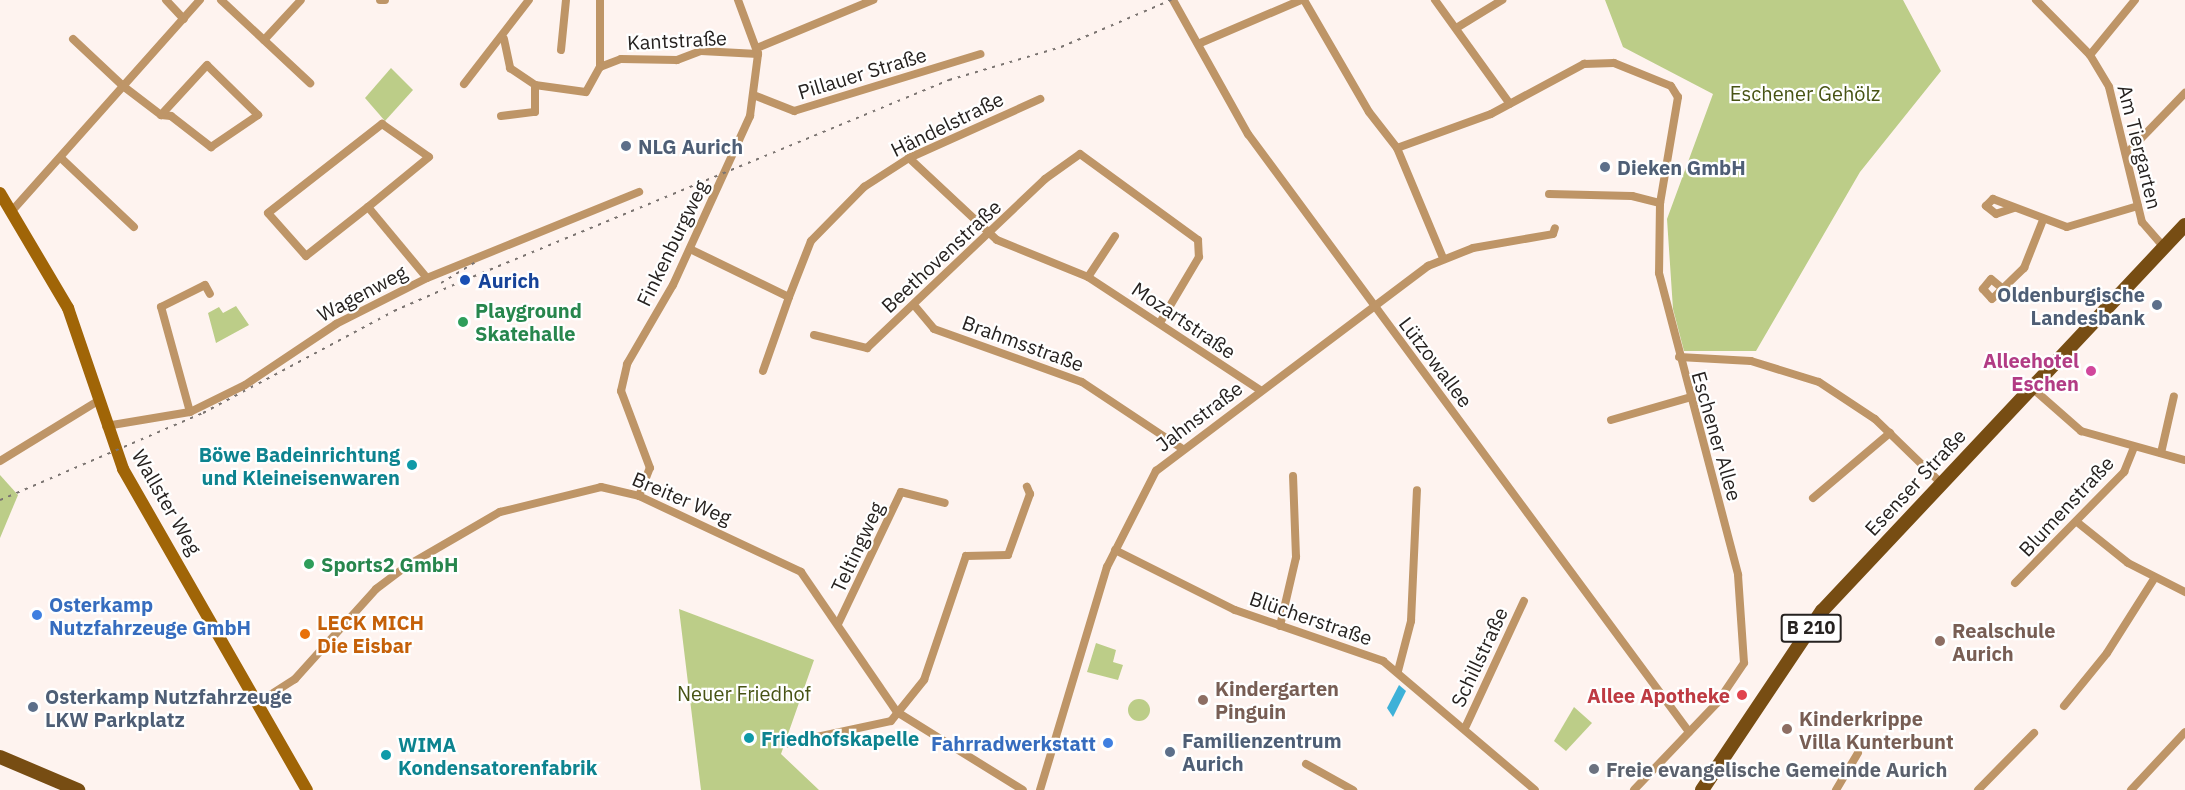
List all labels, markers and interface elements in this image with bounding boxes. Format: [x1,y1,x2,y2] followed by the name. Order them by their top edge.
[627,25,727,55] street label: Kantstraße
[795,42,929,104] street label: Pillauer Straße
[1730,81,1880,105] park label: Eschener Gehölz
[2113,82,2167,212] street label: Am Tiergarten
[887,86,1007,162] street label: Händelstraße
[638,134,743,158] place label: NLG Aurich
[619,139,633,153] marker: NLG Aurich
[1617,155,1746,179] place label: Dieken GmbH
[1598,160,1612,174] marker: Dieken GmbH
[631,176,713,310] street label: Finkenburgweg
[876,194,1006,318] street label: Beethovenstraße
[313,259,411,327] street label: Wagenweg
[478,268,540,292] place label: Aurich
[456,271,474,289] marker: Aurich
[1128,276,1240,364] street label: Mozartstraße
[1997,282,2145,329] place label: Oldenburgische Landesbank
[475,298,582,345] place label: Playground Skatehalle
[2150,298,2164,312] marker: Oldenburgische Landesbank
[959,310,1087,376] street label: Brahmsstraße
[1394,312,1478,412] street label: Lützowallee
[456,315,470,329] marker: Playground Skatehalle
[1983,348,2079,395] place label: Alleehotel Eschen
[2084,364,2098,378] marker: Alleehotel Eschen
[1687,368,1747,504] street label: Eschener Allee
[1151,376,1247,456] street label: Jahnstraße
[1860,424,1970,540] street label: Esenser Straße
[199,442,400,489] place label: Böwe Badeinrichtung und Kleineisenwaren
[127,445,207,559] street label: Wallster Weg
[2014,451,2118,561] street label: Blumenstraße
[405,458,419,472] marker: Böwe Badeinrichtung und Kleineisenwaren
[629,466,735,530] street label: Breiter Weg
[826,498,888,596] street label: Teltingweg
[321,552,458,576] place label: Sports2 GmbH
[302,557,316,571] marker: Sports2 GmbH
[1247,586,1375,650] street label: Blücherstraße
[49,592,251,639] place label: Osterkamp Nutzfahrzeuge GmbH
[1445,603,1513,711] street label: Schillstraße
[30,608,44,622] marker: Osterkamp Nutzfahrzeuge GmbH
[317,610,424,657] place label: LECK MICH Die Eisbar
[1780,613,1842,643] road number: B 210
[1952,618,2055,665] place label: Realschule Aurich
[298,627,312,641] marker: LECK MICH Die Eisbar
[1933,634,1947,648] marker: Realschule Aurich
[1215,676,1339,723] place label: Kindergarten Pinguin
[677,681,811,705] park label: Neuer Friedhof
[1587,683,1730,707] place label: Allee Apotheke
[45,684,292,731] place label: Osterkamp Nutzfahrzeuge LKW Parkplatz
[1735,688,1749,702] marker: Allee Apotheke
[1196,693,1210,707] marker: Kindergarten Pinguin
[26,700,40,714] marker: Osterkamp Nutzfahrzeuge LKW Parkplatz
[1799,706,1954,753] place label: Kinderkrippe Villa Kunterbunt
[1780,722,1794,736] marker: Kinderkrippe Villa Kunterbunt
[761,726,919,750] place label: Friedhofskapelle
[1182,728,1342,775] place label: Familienzentrum Aurich
[742,731,756,745] marker: Friedhofskapelle
[931,731,1096,755] place label: Fahrradwerkstatt
[398,732,597,779] place label: WIMA Kondensatorenfabrik
[1101,736,1115,750] marker: Fahrradwerkstatt
[1163,745,1177,759] marker: Familienzentrum Aurich
[379,748,393,762] marker: WIMA Kondensatorenfabrik
[1606,757,1947,781] place label: Freie evangelische Gemeinde Aurich
[1587,762,1601,776] marker: Freie evangelische Gemeinde Aurich

